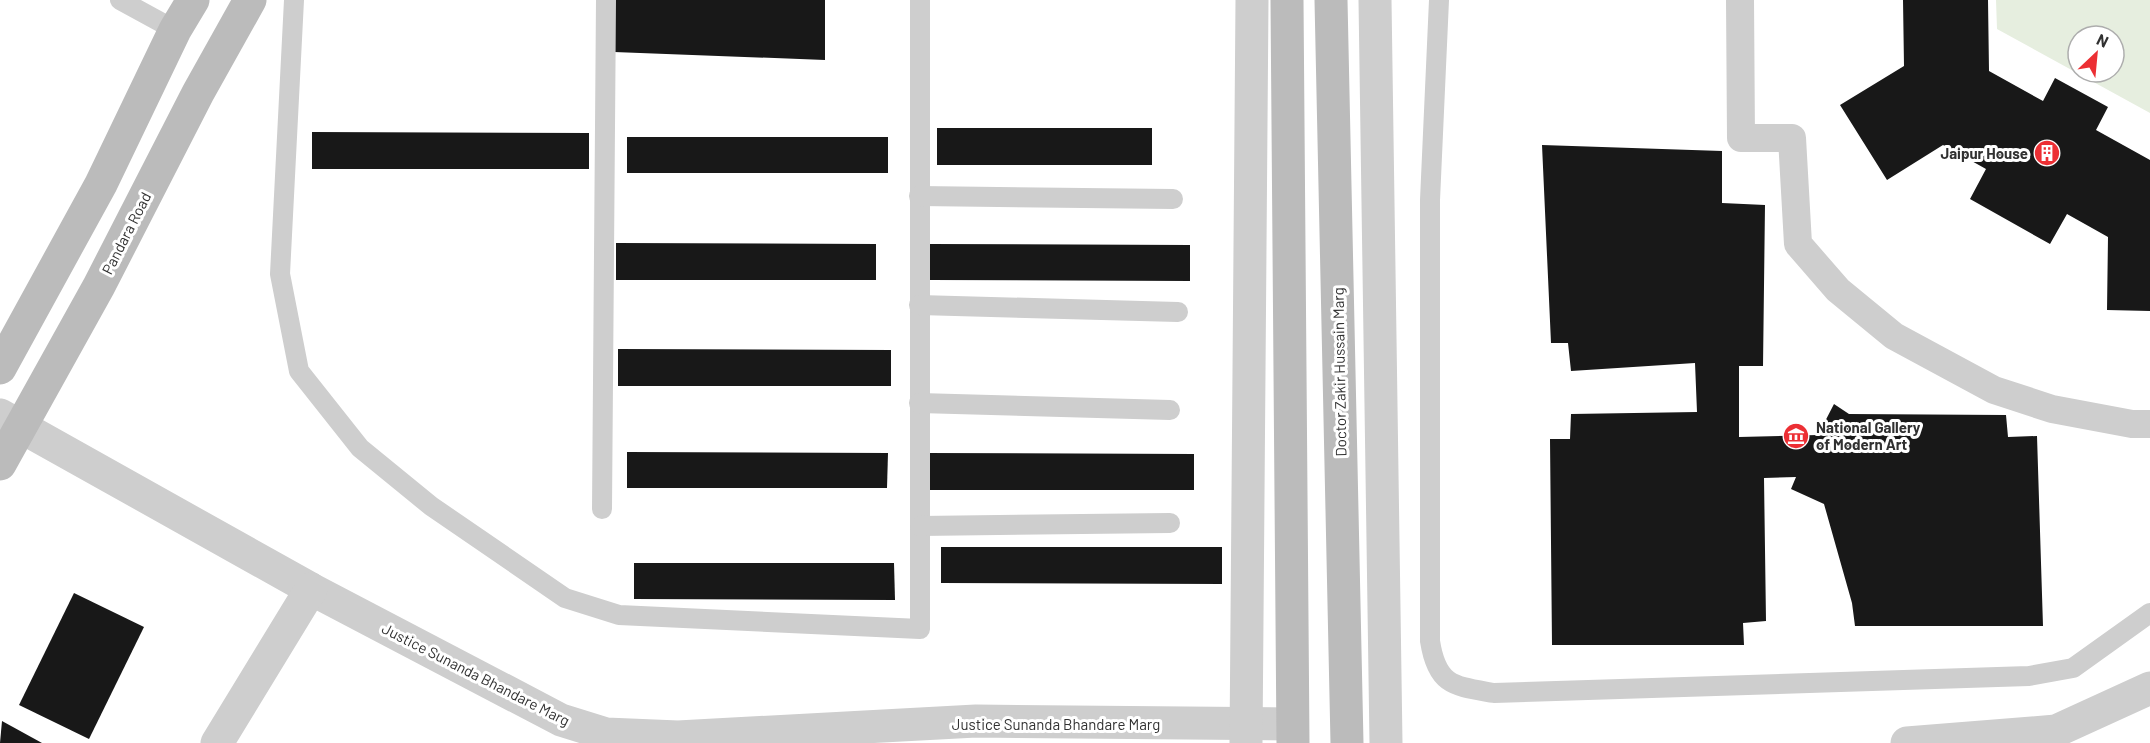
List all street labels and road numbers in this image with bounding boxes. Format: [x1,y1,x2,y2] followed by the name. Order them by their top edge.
[98,189,154,277] street label: Pandara Road
[1329,287,1349,457] street label: Doctor Zakir Hussain Marg
[379,619,573,729] street label: Justice Sunanda Bhandare Marg
[952,715,1160,733] street label: Justice Sunanda Bhandare Marg

